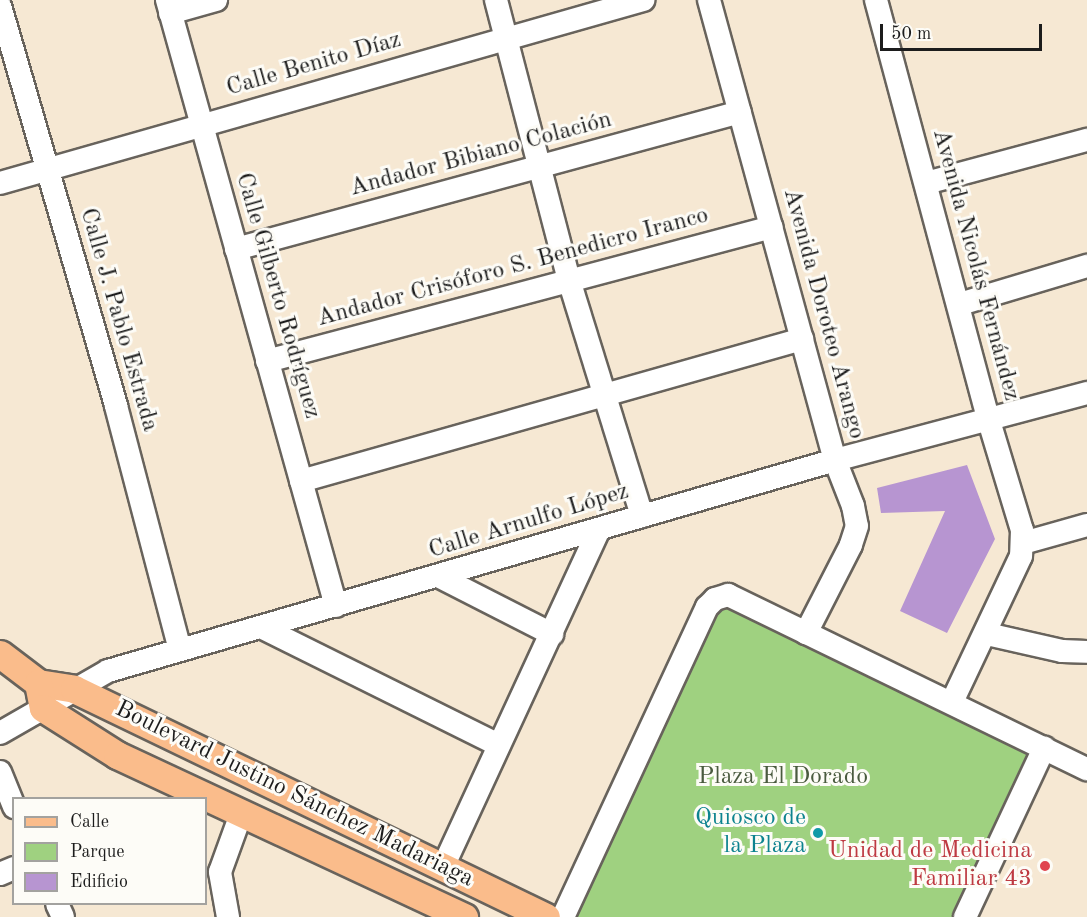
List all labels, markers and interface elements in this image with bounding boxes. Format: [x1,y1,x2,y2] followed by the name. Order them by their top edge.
[883,12,1045,50] scale bar
[891,25,931,43] text: 50 m
[223,26,405,104] street label: Calle Benito Díaz
[347,106,615,204] street label: Andador Bibiano Colación
[925,126,1025,404] street label: Avenida Nicolás Fernández
[228,170,326,422] street label: Calle Gilberto Rodríguez
[776,186,870,442] street label: Avenida Doroteo Arango
[314,202,712,334] street label: Andador Crisóforo S. Benedicro Iranco
[72,205,164,435] street label: Calle J. Pablo Estrada
[426,478,632,566] street label: Calle Arnulfo López
[110,695,478,895] street label: Boulevard Justino Sánchez Madariaga
[698,764,868,792] park label: Plaza El Dorado
[12,797,207,905] legend
[695,805,806,861] place label: Quiosco de la Plaza
[70,813,109,831] text: Calle
[811,826,825,840] marker: Quiosco de la Plaza
[828,838,1032,894] place label: Unidad de Medicina Familiar 43
[70,843,125,861] text: Parque
[1036,857,1054,875] marker: Unidad de Medicina Familiar 43
[70,873,128,891] text: Edificio

